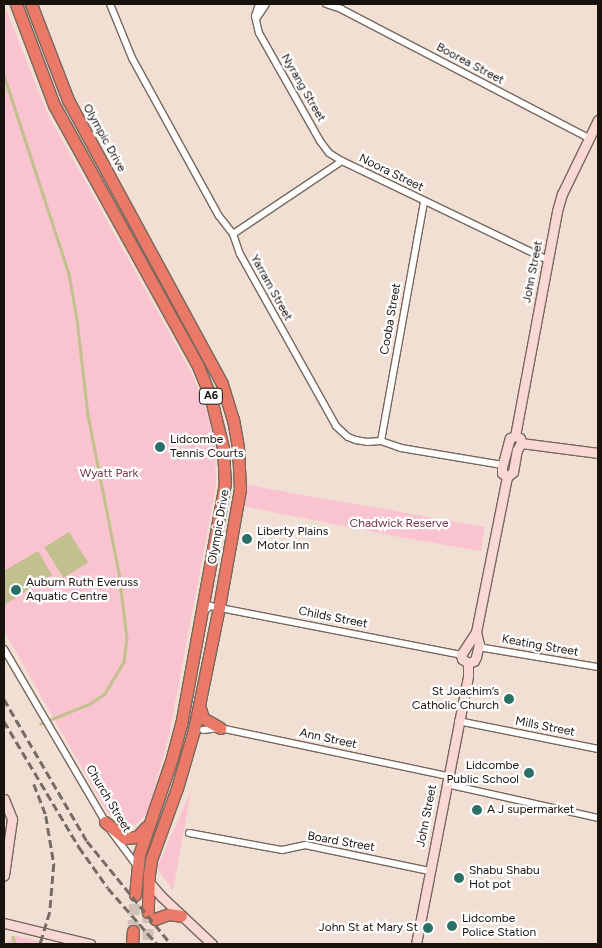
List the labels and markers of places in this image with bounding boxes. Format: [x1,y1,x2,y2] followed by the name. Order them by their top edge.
[170,433,244,461] place label: Lidcombe Tennis Courts
[154,441,166,453] marker: Lidcombe Tennis Courts
[257,525,328,553] place label: Liberty Plains Motor Inn
[241,533,253,545] marker: Liberty Plains Motor Inn
[26,576,138,604] place label: Auburn Ruth Everuss Aquatic Centre
[10,584,22,596] marker: Auburn Ruth Everuss Aquatic Centre
[412,685,499,713] place label: St Joachim’s Catholic Church
[503,693,515,705] marker: St Joachim’s Catholic Church
[446,759,519,787] place label: Lidcombe Public School
[523,767,535,779] marker: Lidcombe Public School
[487,803,574,817] place label: A J supermarket
[471,804,483,816] marker: A J supermarket
[469,864,540,892] place label: Shabu Shabu Hot pot
[453,872,465,884] marker: Shabu Shabu Hot pot
[462,912,536,940] place label: Lidcombe Police Station
[446,920,458,932] marker: Lidcombe Police Station
[319,921,418,935] place label: John St at Mary St
[422,922,434,934] marker: John St at Mary St

